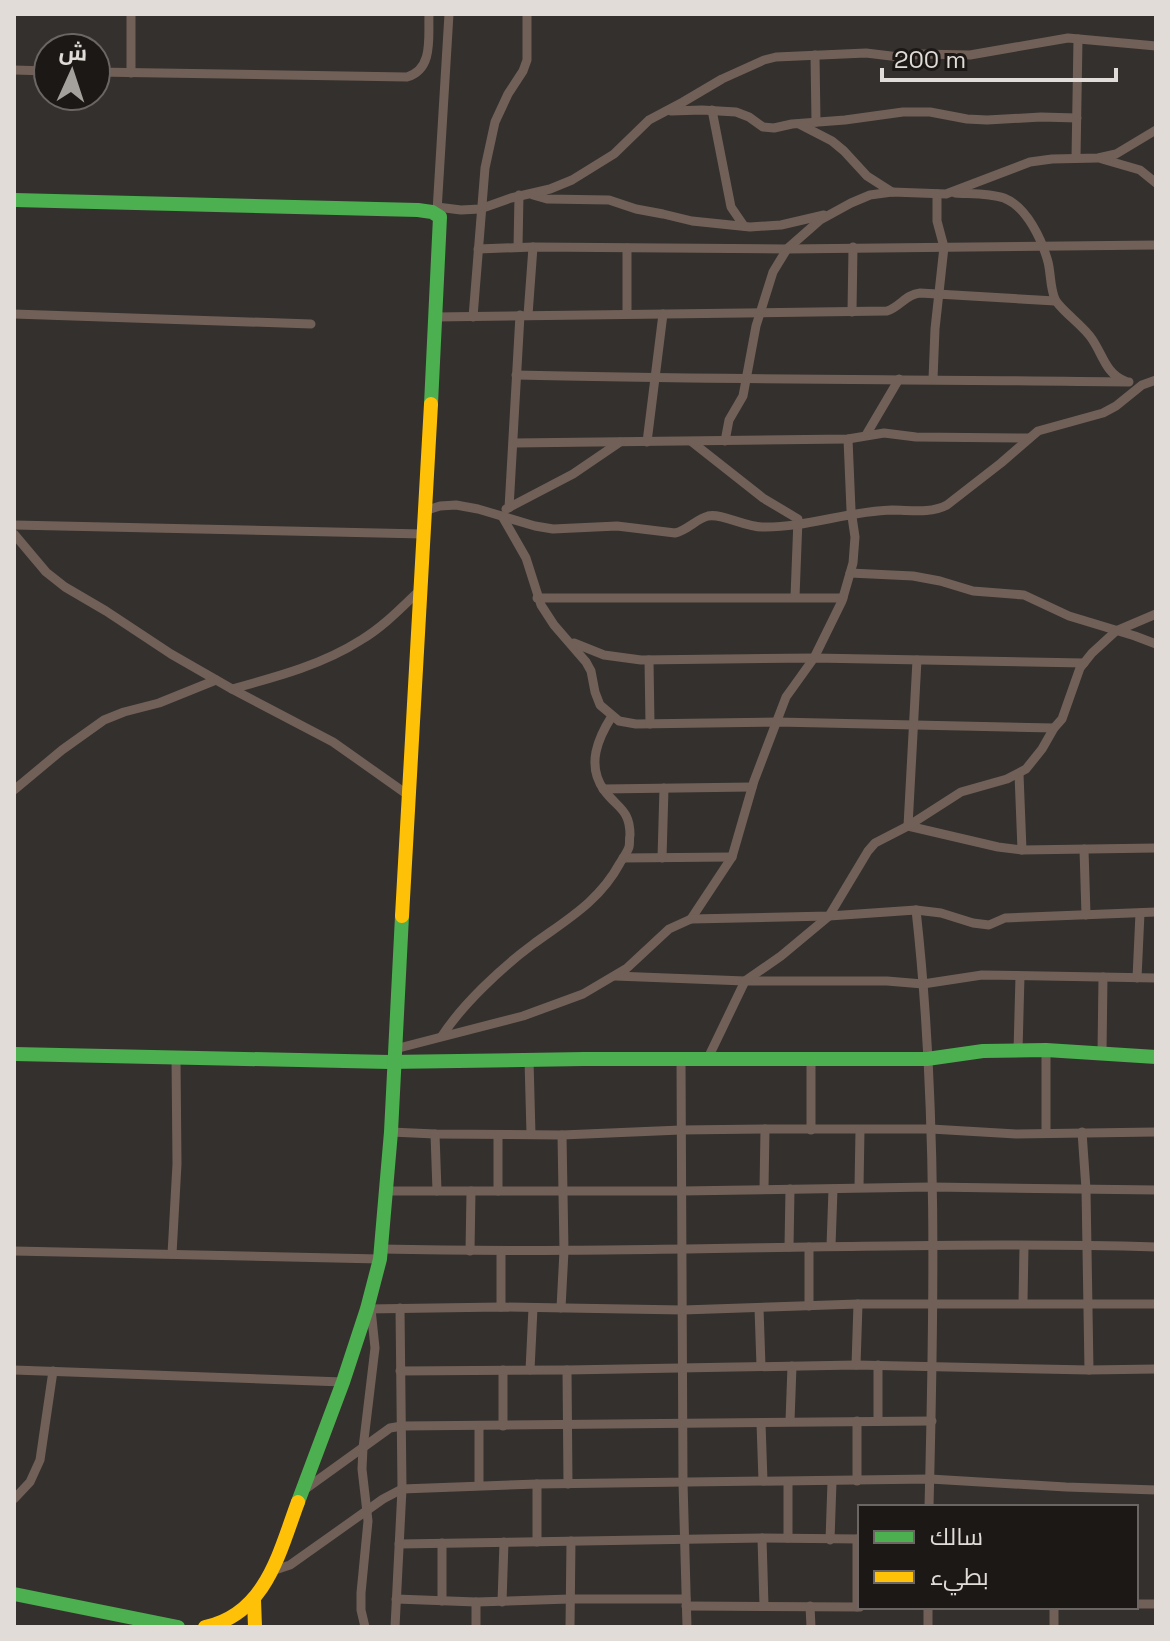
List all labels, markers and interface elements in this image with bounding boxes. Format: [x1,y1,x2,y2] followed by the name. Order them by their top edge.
[32,32,112,112] north arrow
[882,32,1116,82] scale bar
[58,37,88,67] text: ش
[894,44,966,75] text: 200 m
[858,1505,1138,1609] legend
[930,1521,983,1552] text: سالك
[930,1561,989,1596] text: بطيء

